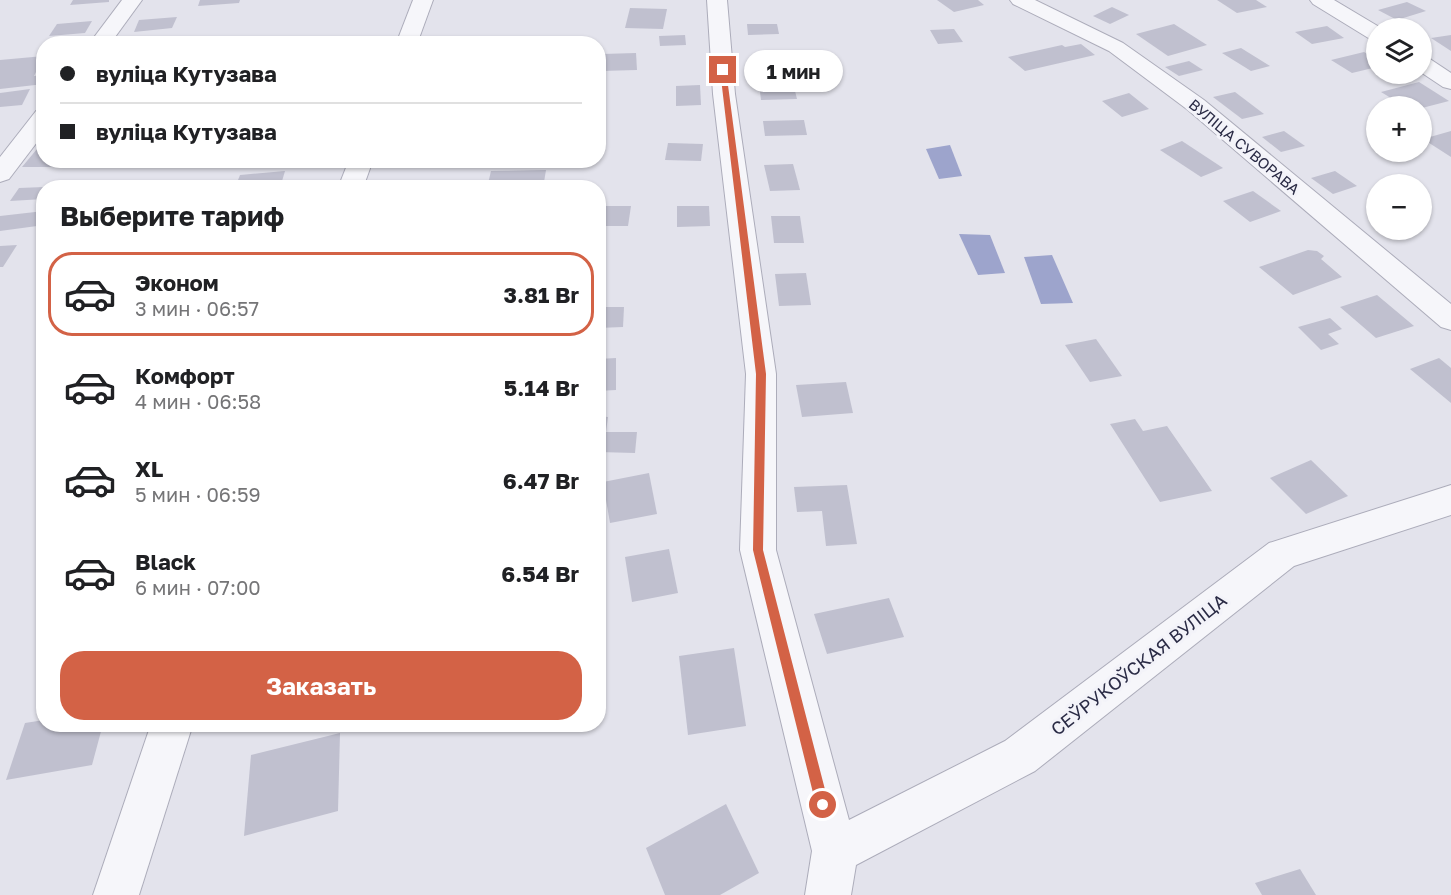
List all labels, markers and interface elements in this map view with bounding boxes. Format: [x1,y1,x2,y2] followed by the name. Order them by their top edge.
[1366,18,1432,240] map controls
[1366,18,1432,84] button: layers
[744,49,843,91] callout: 1 мин
[709,56,736,83] route end
[766,59,821,83] text: 1 мин
[96,60,277,87] text: вуліца Кутузава
[1186,95,1304,198] street label: ВУЛІЦА СУВОРАВА
[1366,96,1432,162] button: +
[96,118,277,145] text: вуліца Кутузава
[1366,174,1432,240] button: −
[60,200,284,232] text: Выберите тариф
[63,267,117,321] icon: car
[135,269,219,296] text: Эконом
[504,281,579,308] text: 3.81 Br
[135,296,259,320] text: 3 мин · 06:57
[63,360,117,414] icon: car
[135,362,235,389] text: Комфорт
[504,374,579,401] text: 5.14 Br
[135,389,261,413] text: 4 мин · 06:58
[63,453,117,507] icon: car
[135,455,163,482] text: XL
[503,467,579,494] text: 6.47 Br
[135,482,261,506] text: 5 мин · 06:59
[63,546,117,600] icon: car
[135,548,196,575] text: Black
[501,560,579,587] text: 6.54 Br
[135,575,261,599] text: 6 мин · 07:00
[1046,589,1231,740] street label: СЕЎРУКОЎСКАЯ ВУЛІЦА
[60,651,582,720] button: Заказать
[809,791,836,818] route start

